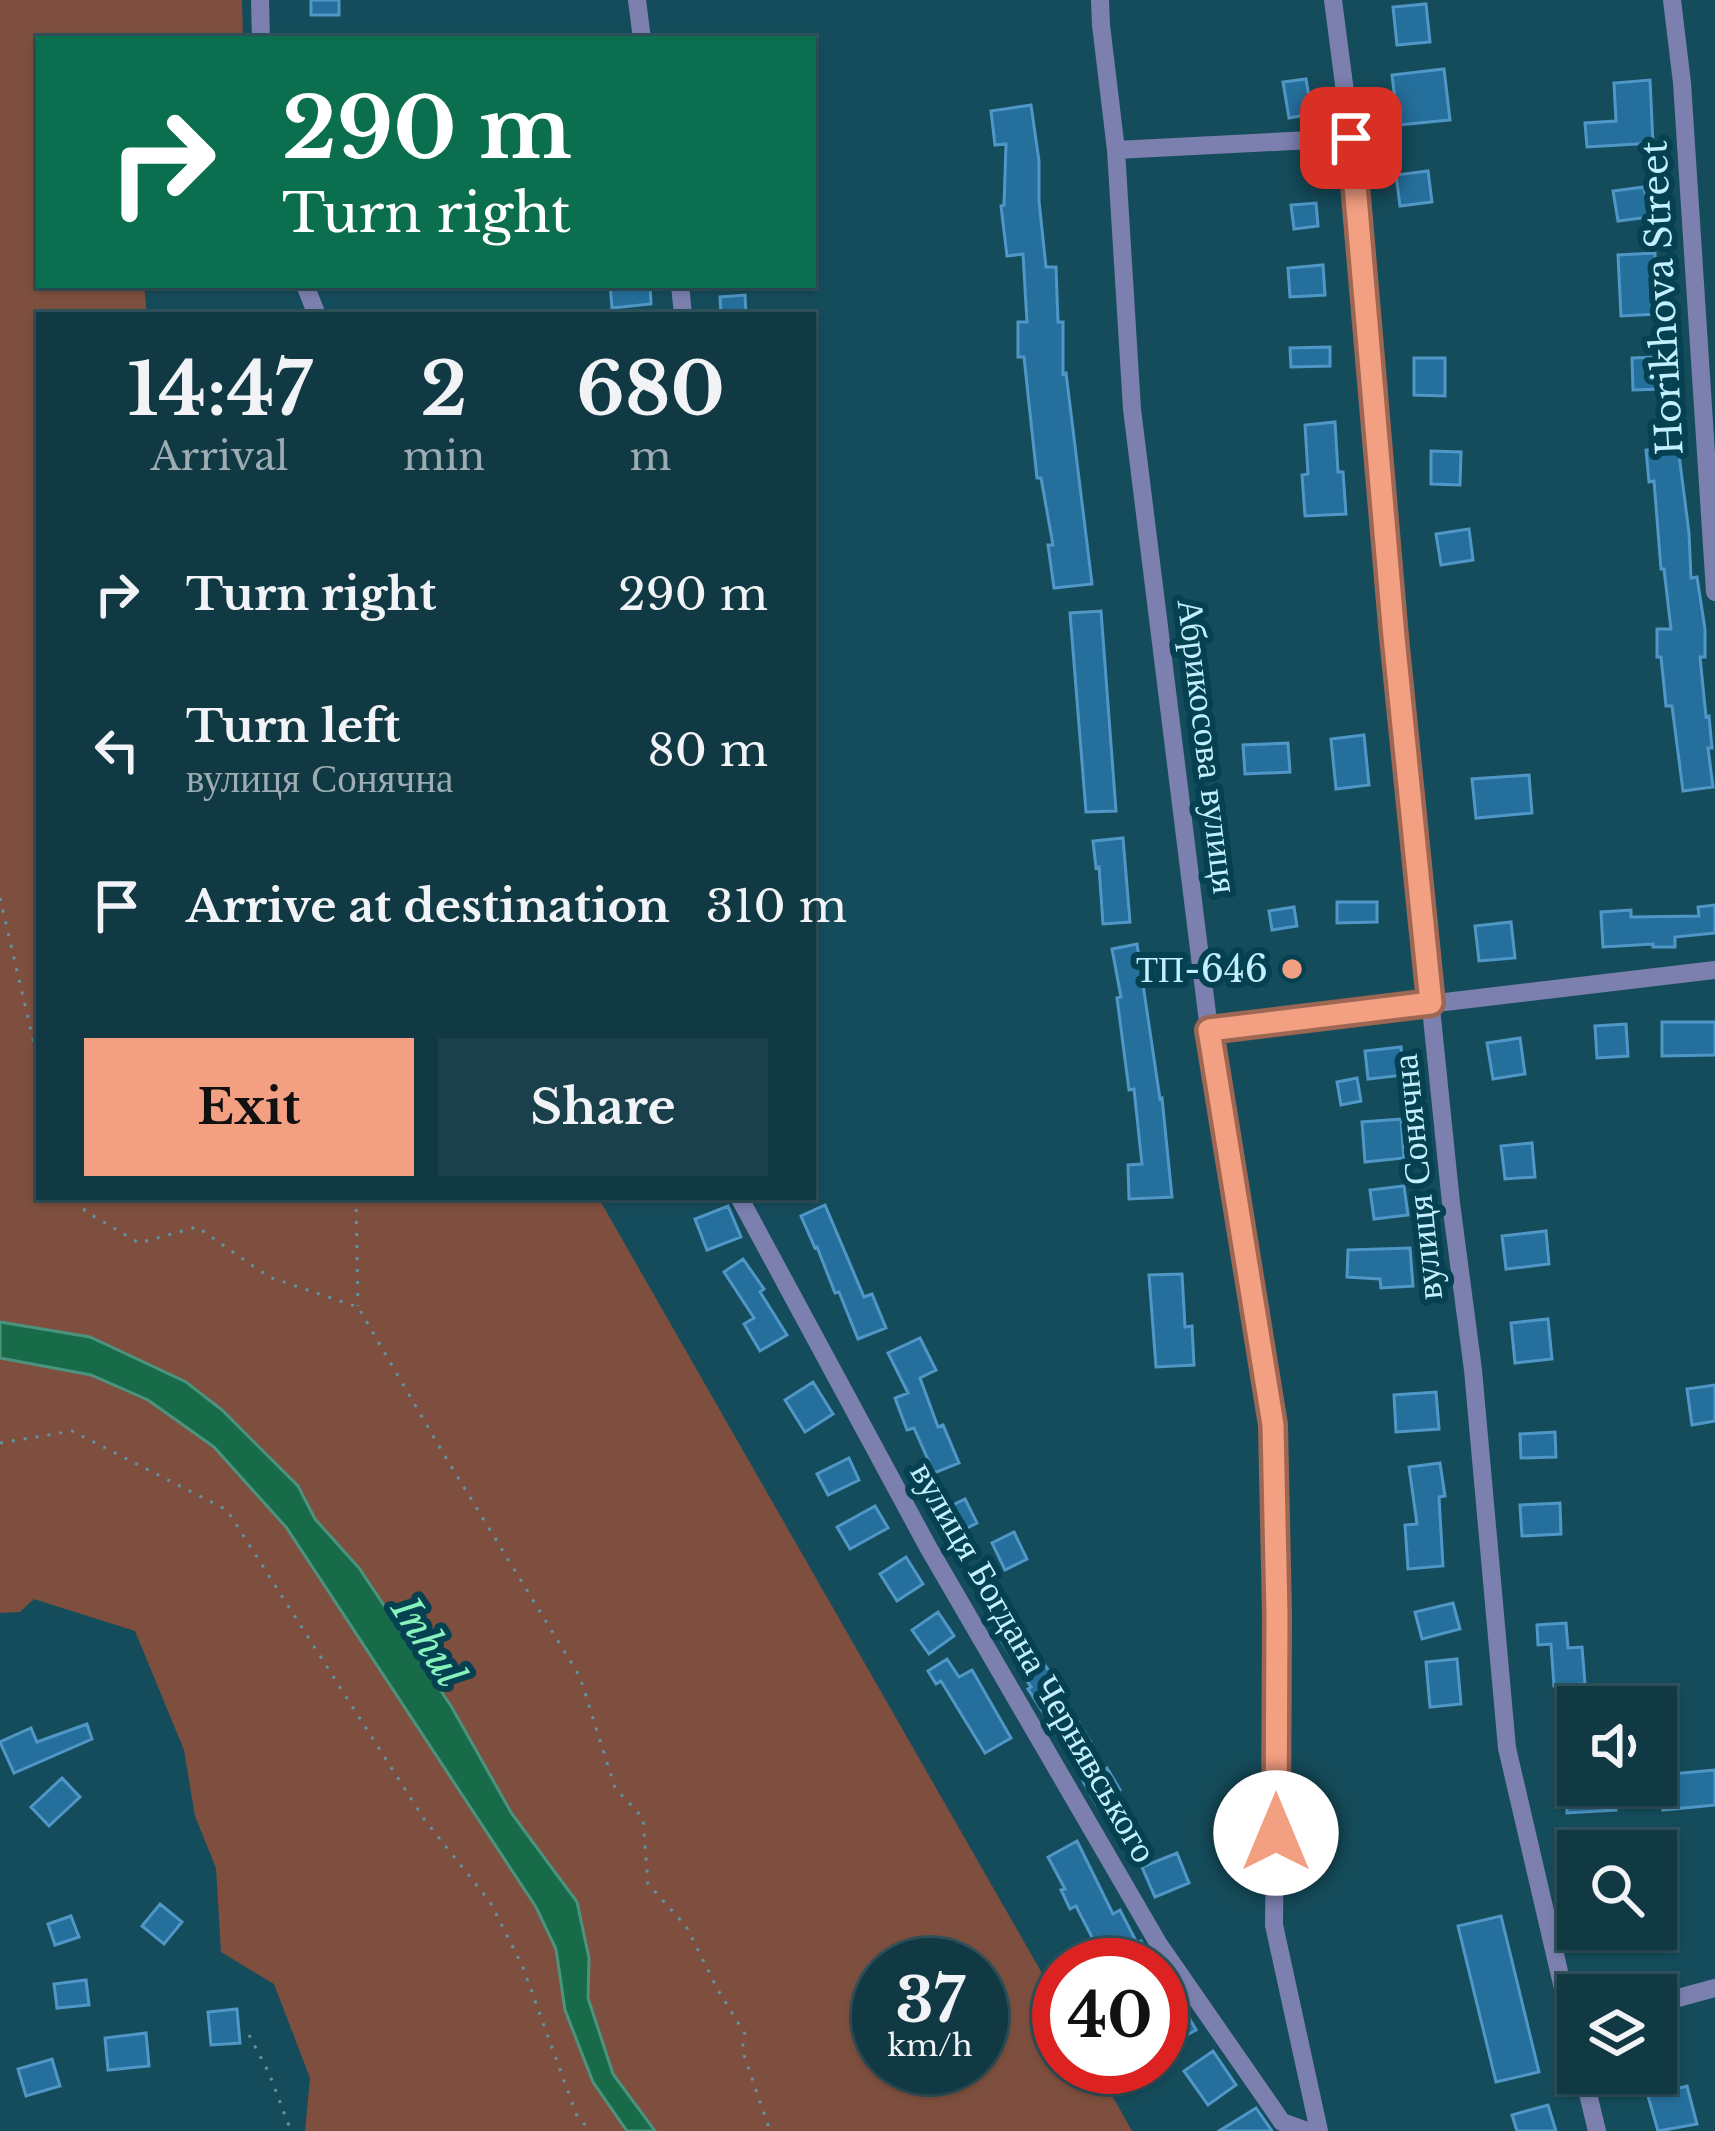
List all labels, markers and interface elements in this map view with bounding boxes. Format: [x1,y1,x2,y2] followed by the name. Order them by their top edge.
[282,77,572,181] text: 290 m
[84,84,240,240] icon: right
[1300,87,1402,189] pin
[1318,105,1384,171] icon: arrive
[1631,139,1693,456] street label: Horikhova Street
[282,180,571,247] text: Turn right
[127,345,312,434] text: 14:47
[421,345,467,434] text: 2
[576,345,725,434] text: 680
[150,432,289,481] text: Arrival
[403,432,485,481] text: min
[630,432,671,481] text: m
[84,561,150,627] icon: right
[186,566,436,622] text: Turn right
[618,566,768,622] text: 290 m
[1168,596,1248,896] street label: Абрикосова вулиця
[186,698,400,754] text: Turn left
[84,717,150,783] icon: left
[647,722,768,778] text: 80 m
[186,754,453,803] text: вулиця Сонячна
[84,873,150,939] icon: arrive
[186,878,670,934] text: Arrive at destination
[706,878,847,934] text: 310 m
[1136,947,1268,992] place label: ТП-646
[1279,956,1305,982] marker: ТП-646
[84,1038,414,1176] button: Exit
[438,1038,768,1176] button: Share
[1382,1052,1452,1302] street label: вулиця Сонячна
[901,1454,1167,1870] street label: вулиця Богдана Чернявського
[380,1586,476,1697] water label: Inhul
[1557,1686,1677,2094] map controls
[1557,1686,1677,1806] button: sound
[1213,1770,1339,1896] position arrow
[1557,1830,1677,1950] button: search
[1032,1938,1188,2094] speed limit sign: 40
[895,1964,965,2038] text: 37
[1557,1974,1677,2094] button: layers
[887,2027,973,2064] text: km/h

